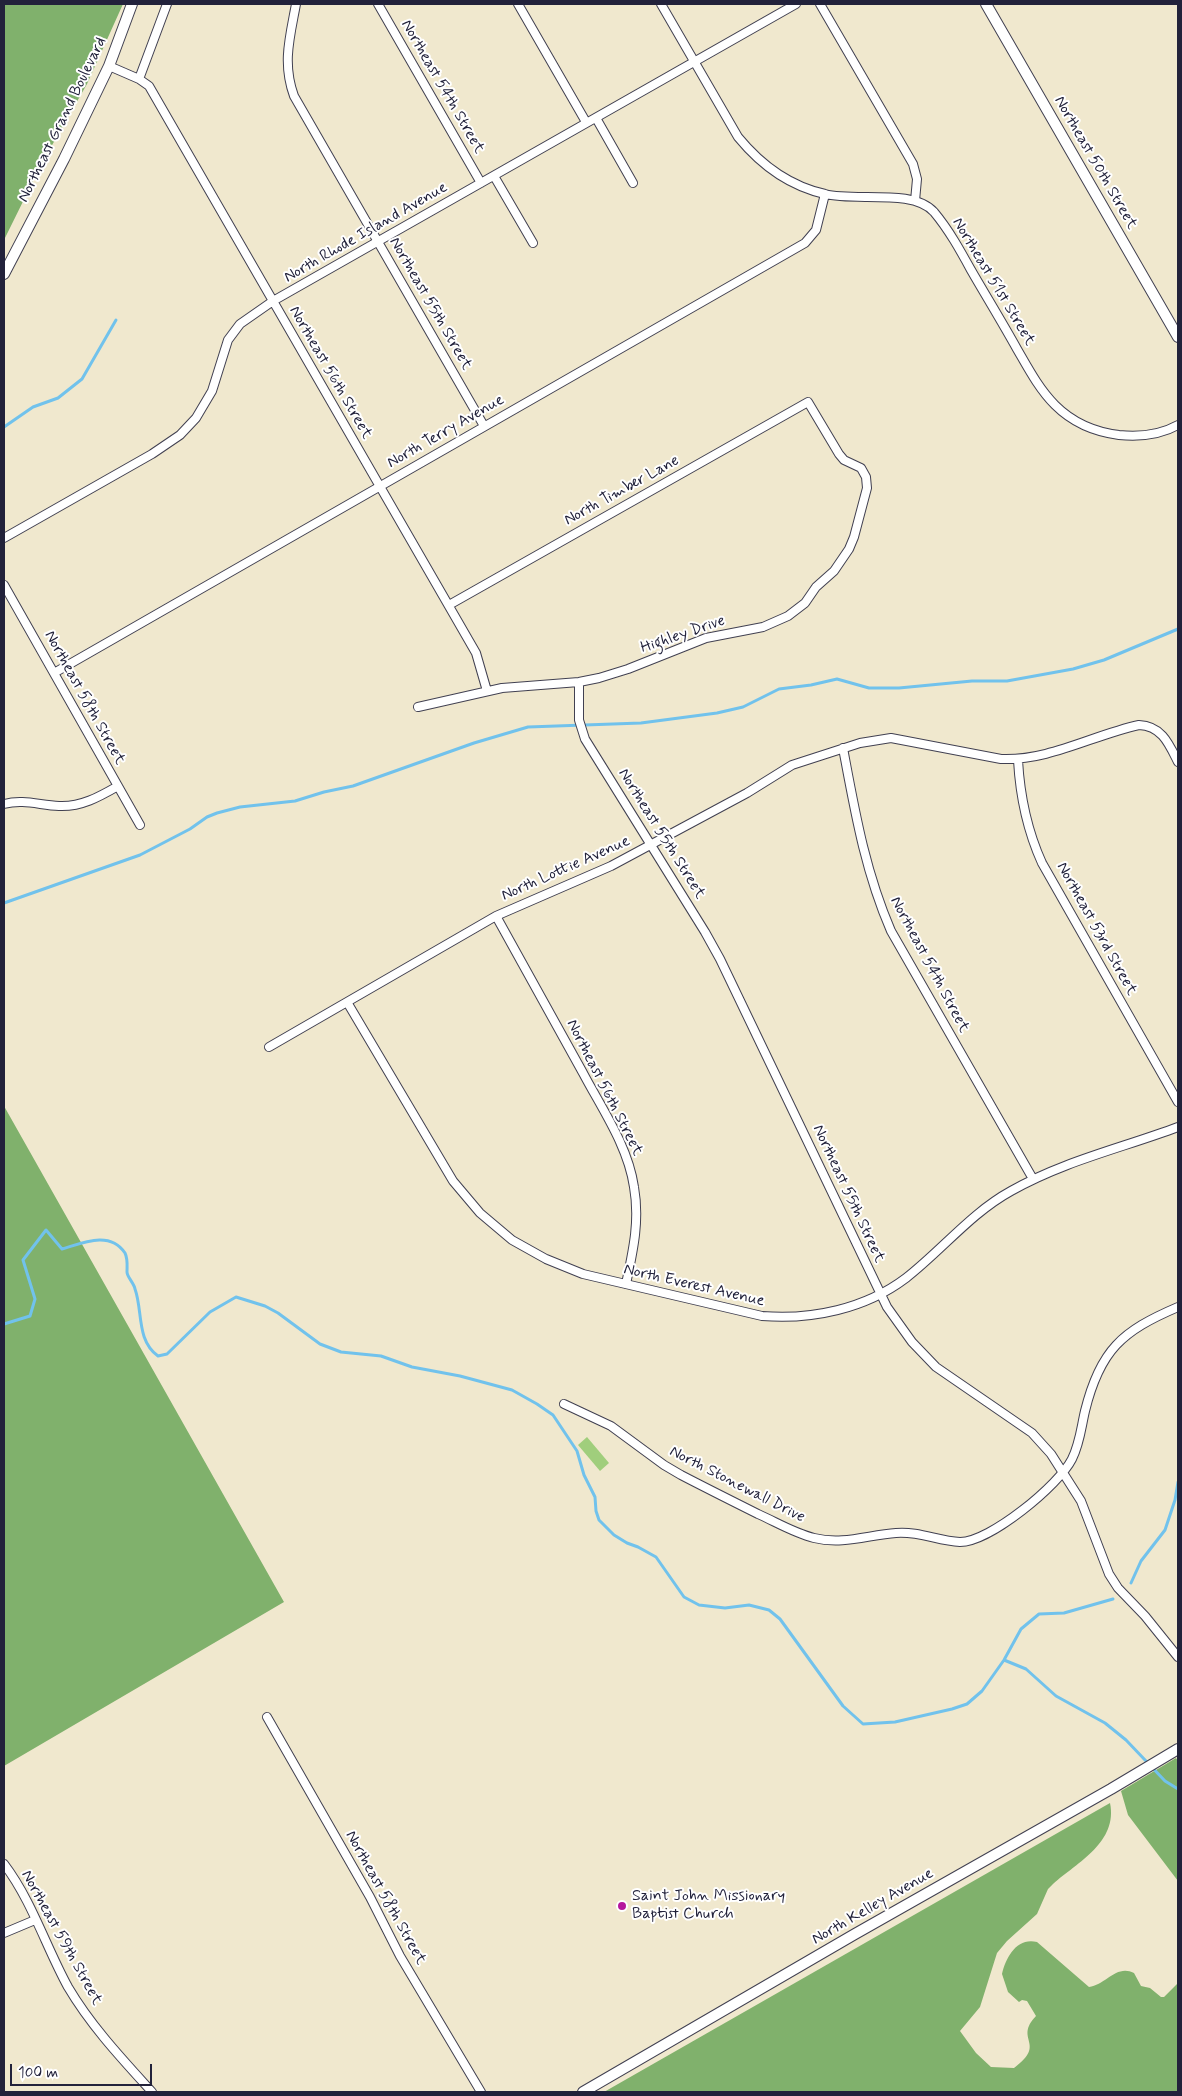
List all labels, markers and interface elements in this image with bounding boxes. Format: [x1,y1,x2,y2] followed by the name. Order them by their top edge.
[396,17,488,157] street label: Northeast 54th Street
[15,34,111,206] street label: Northeast Grand Boulevard
[1049,93,1141,233] street label: Northeast 50th Street
[281,178,451,288] street label: North Rhode Island Avenue
[947,215,1039,349] street label: Northeast 51st Street
[384,234,476,374] street label: Northeast 55th Street
[284,303,376,443] street label: Northeast 56th Street
[384,391,508,473] street label: North Terry Avenue
[561,451,683,531] street label: North Timber Lane
[638,612,728,658] street label: Highley Drive
[39,628,129,768] street label: Northeast 58th Street
[613,765,709,903] street label: Northeast 55th Street
[499,832,633,906] street label: North Lottie Avenue
[1051,859,1141,999] street label: Northeast 53rd Street
[885,894,973,1036] street label: Northeast 54th Street
[561,1017,647,1159] street label: Northeast 56th Street
[808,1122,888,1266] street label: Northeast 55th Street
[622,1260,766,1312] street label: North Everest Avenue
[666,1442,808,1528] street label: North Stonewall Drive
[340,1828,430,1968] street label: Northeast 58th Street
[809,1864,937,1950] street label: North Kelley Avenue
[16,1867,106,2009] street label: Northeast 59th Street
[632,1887,785,1925] place label: Saint John Missionary Baptist Church
[616,1900,628,1912] marker: Saint John Missionary Baptist Church
[12,2054,155,2086] scale bar
[18,2063,58,2083] text: 100 m

